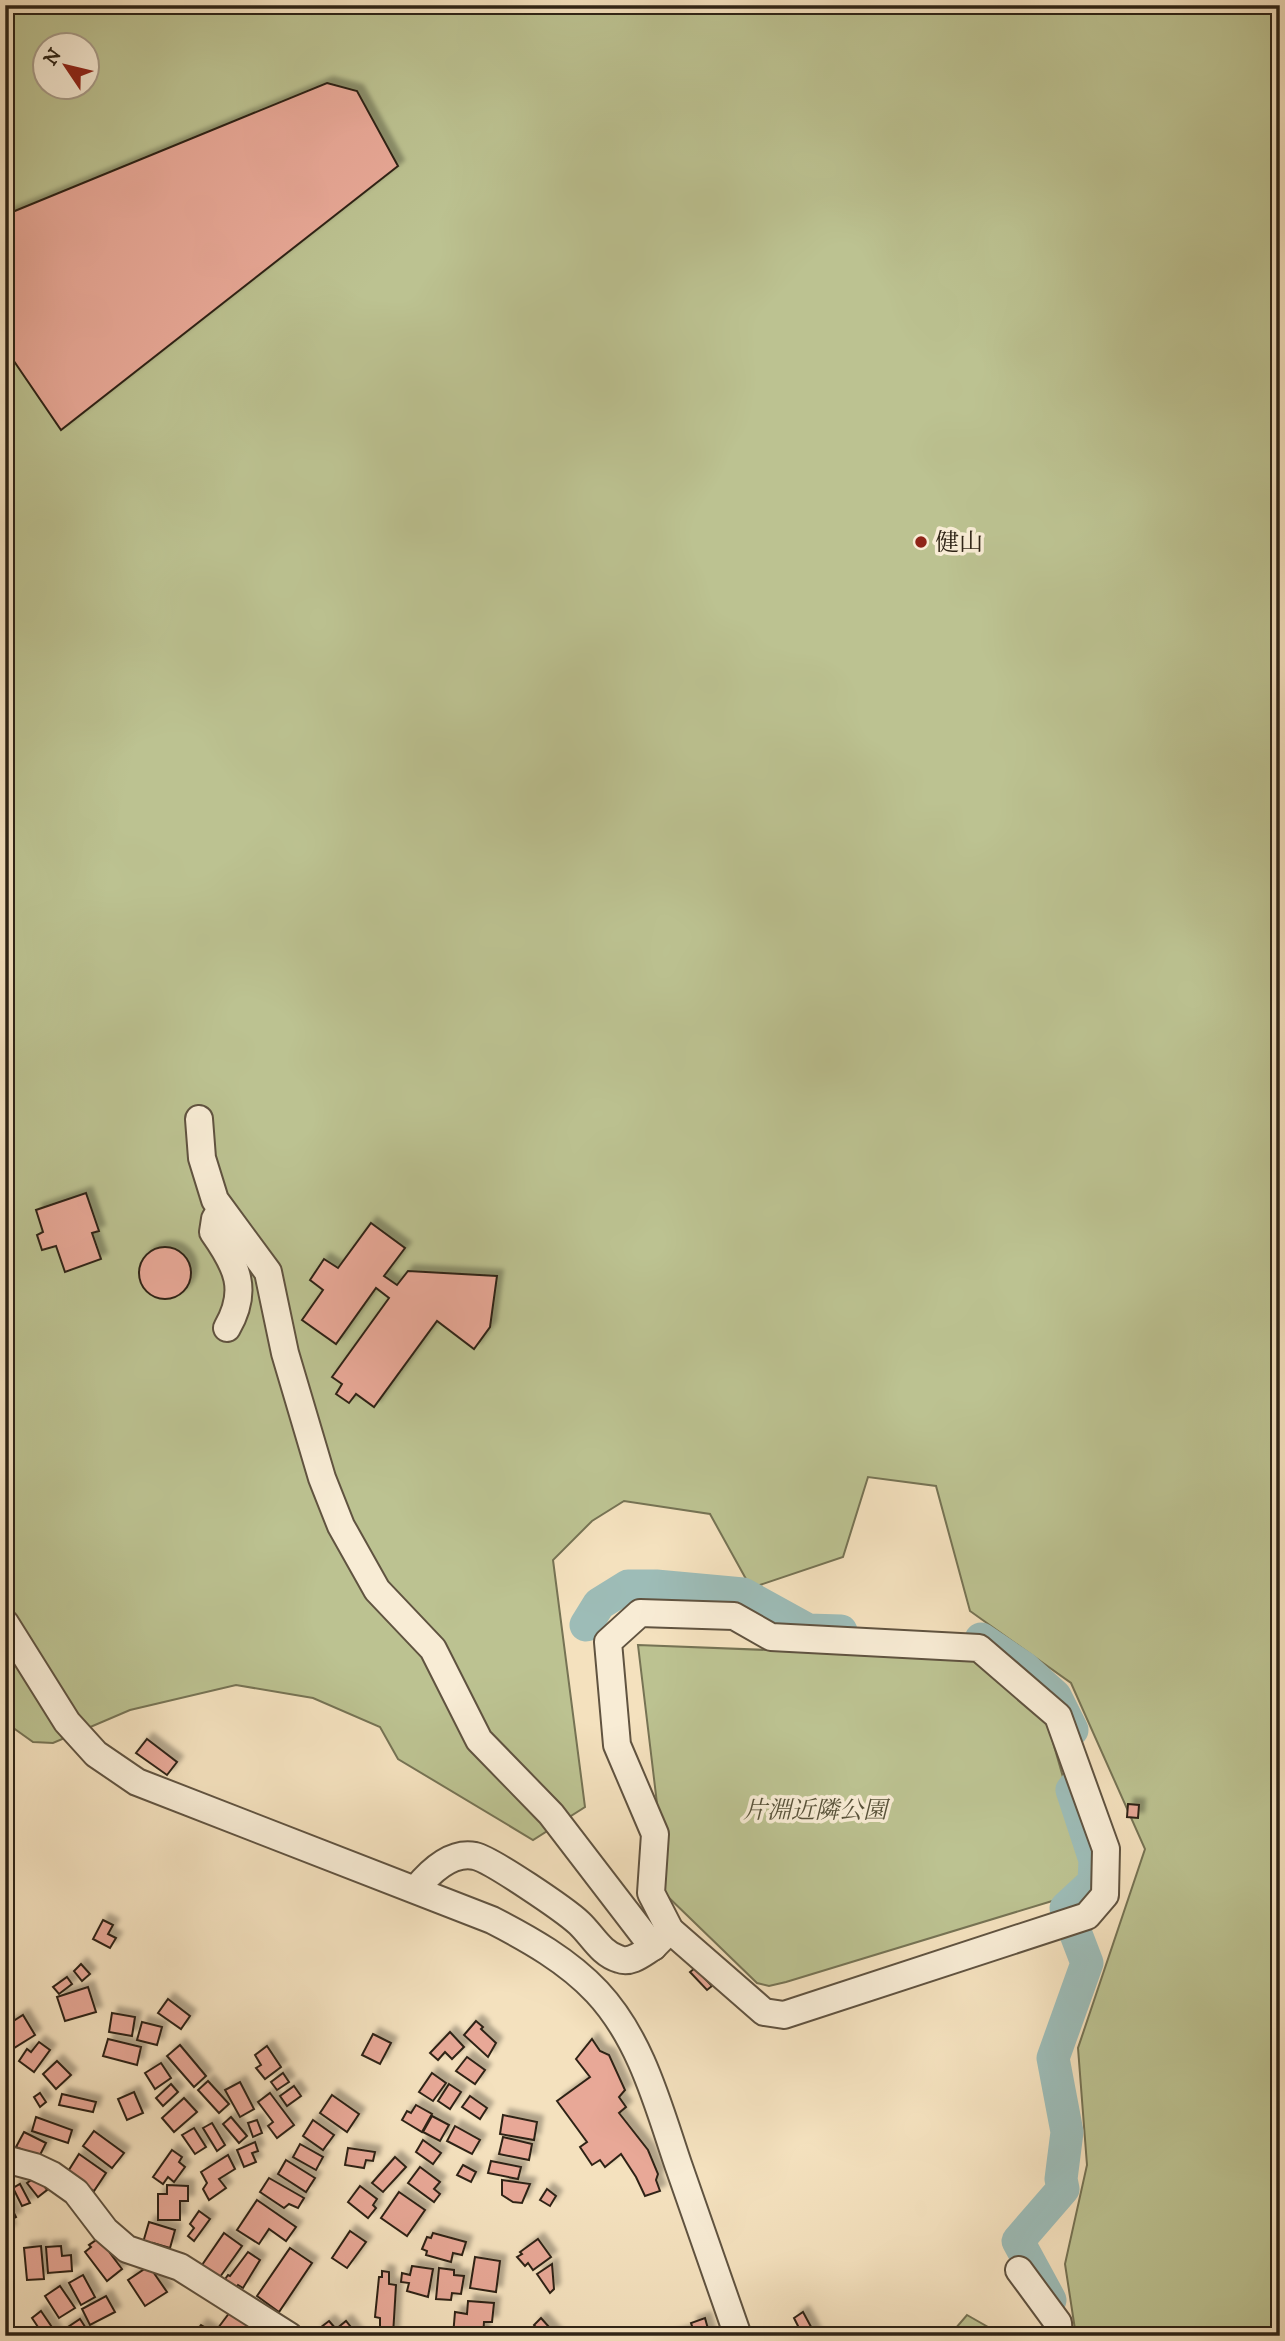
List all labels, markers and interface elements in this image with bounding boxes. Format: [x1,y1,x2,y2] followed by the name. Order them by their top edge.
[32,32,102,102] north arrow
[39,44,67,70] text: N
[935,528,983,558] place label: 健山
[913,534,929,550] marker: 健山
[743,1796,891,1826] park label: 片淵近隣公園

